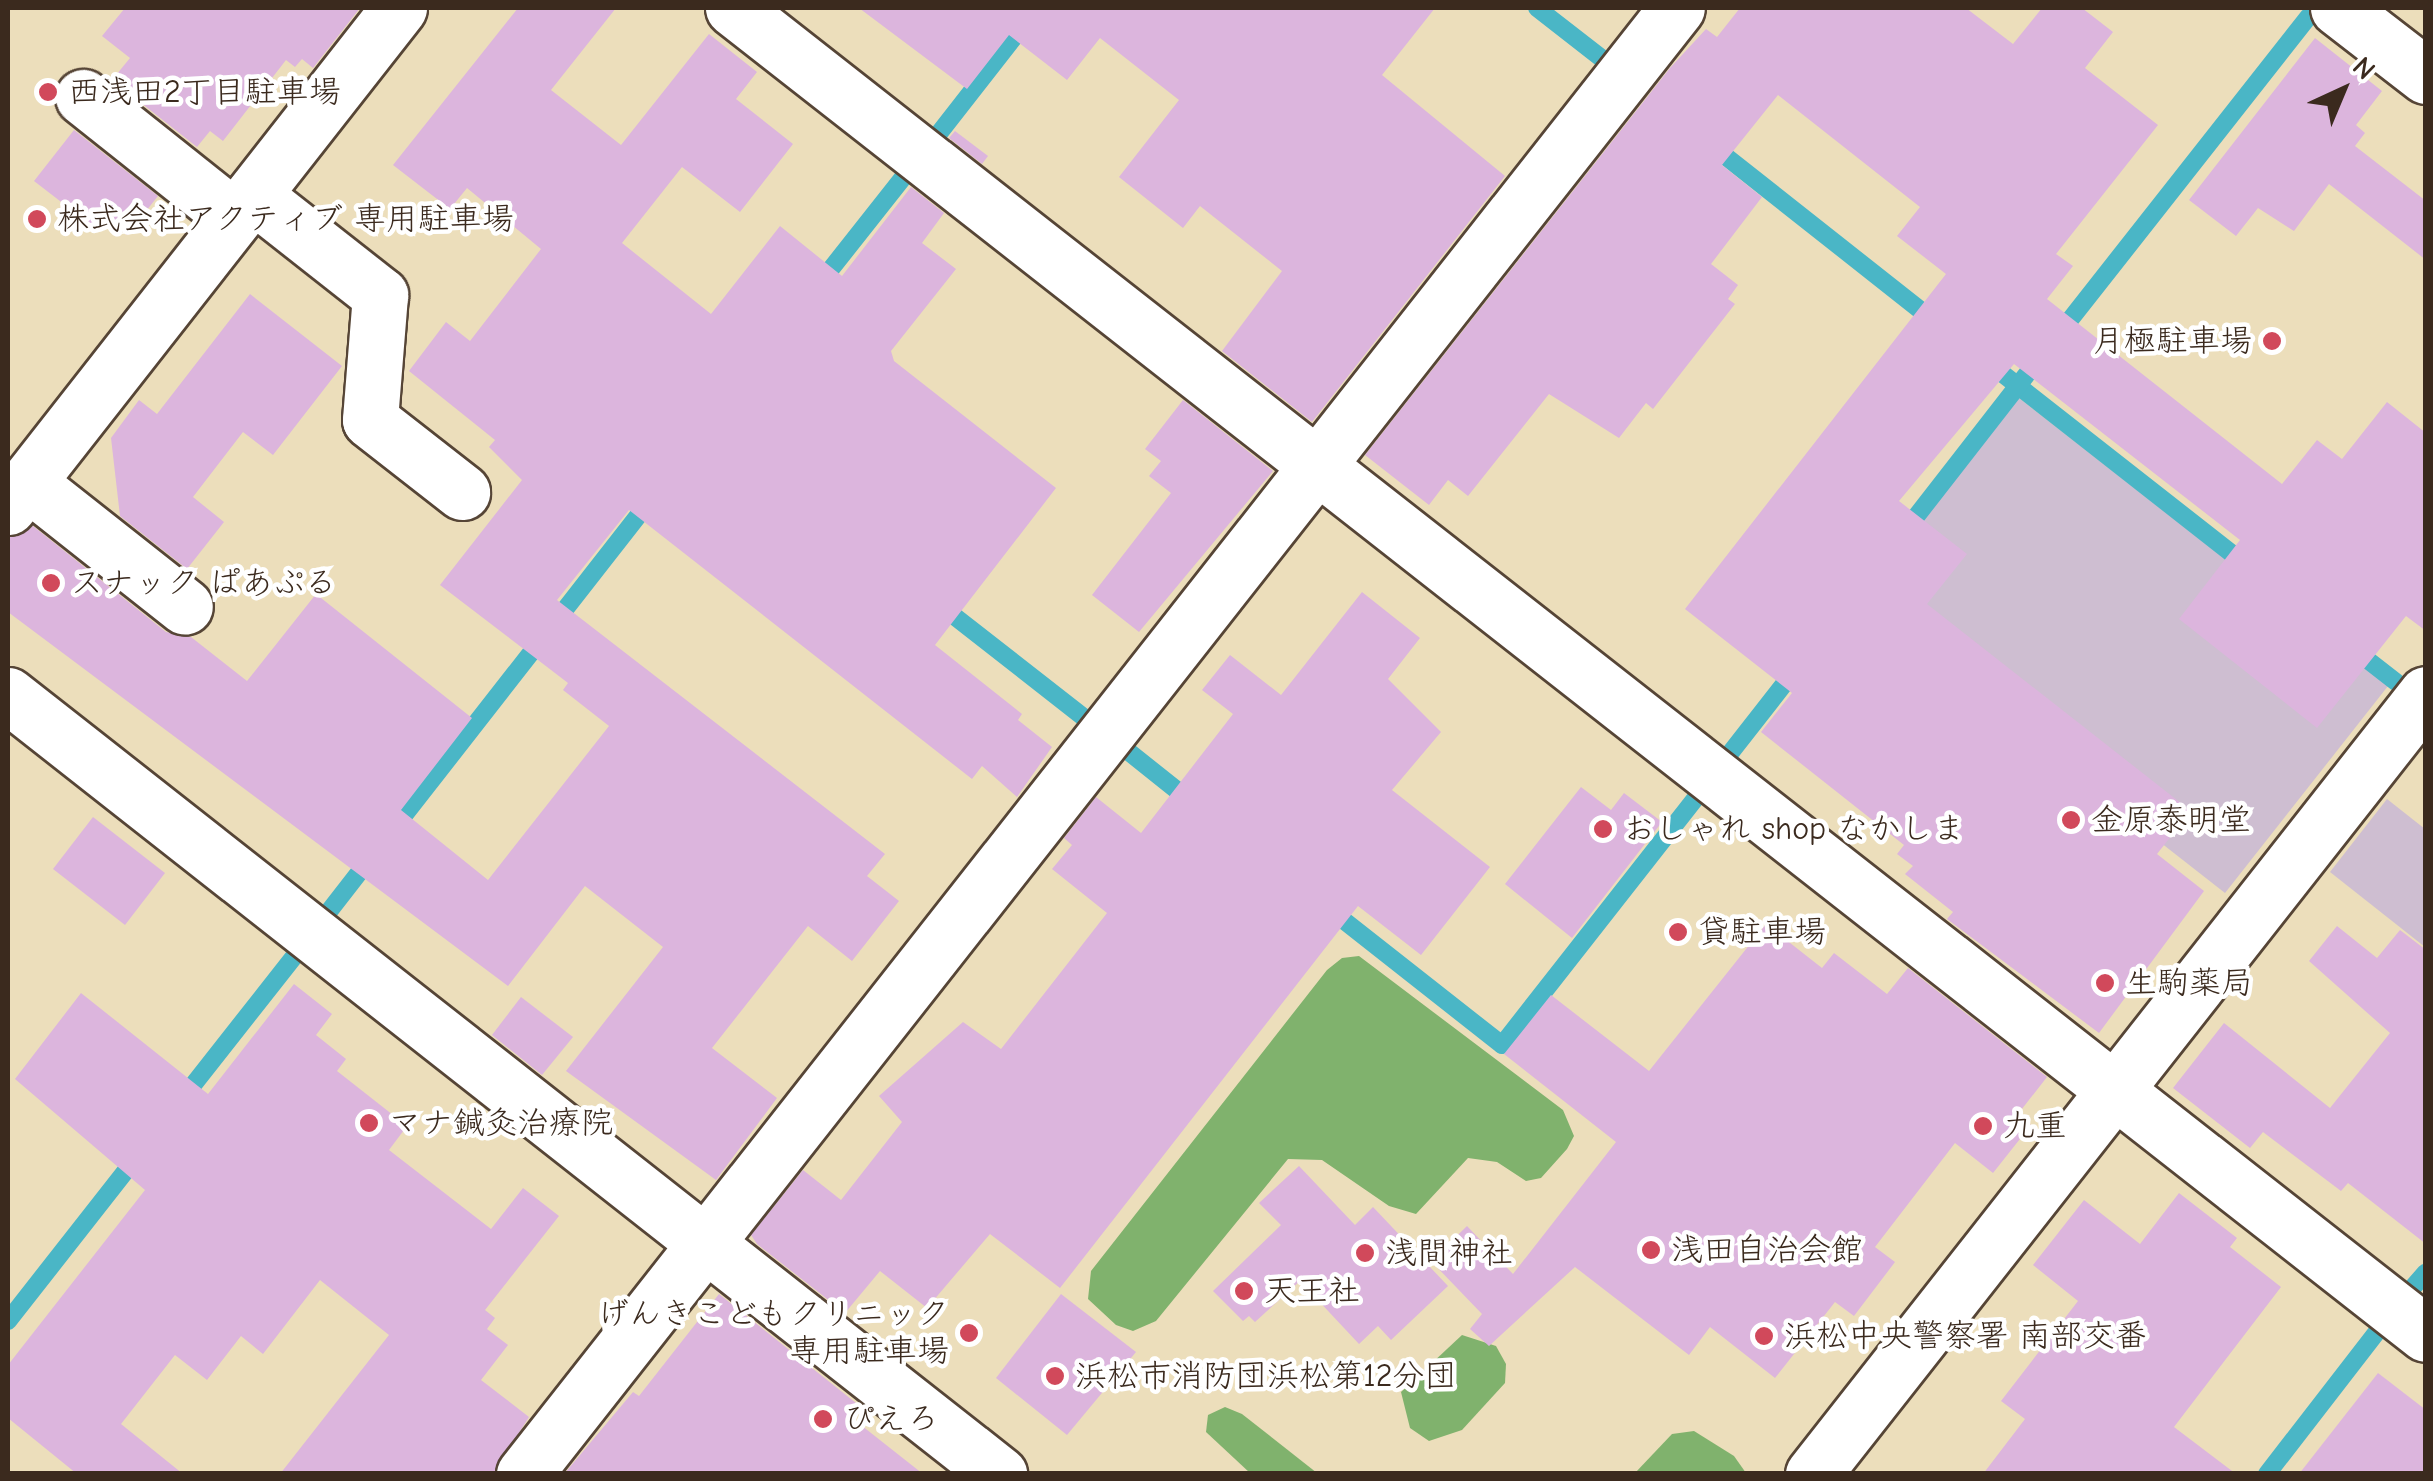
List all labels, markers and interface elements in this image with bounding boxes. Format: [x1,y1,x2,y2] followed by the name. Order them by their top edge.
[2293,40,2393,140] north arrow
[2346,51,2382,86] text: N
[68,73,341,111] place label: 西浅田2丁目駐車場
[37,81,59,103] marker: 西浅田2丁目駐車場
[57,200,516,238] place label: 株式会社アクティブ 専用駐車場
[26,208,48,230] marker: 株式会社アクティブ 専用駐車場
[2092,322,2252,360] place label: 月極駐車場
[2261,330,2283,352] marker: 月極駐車場
[71,564,338,602] place label: スナック ぱあぷる
[40,572,62,594] marker: スナック ぱあぷる
[2091,801,2251,839] place label: 金原泰明堂
[2060,809,2082,831] marker: 金原泰明堂
[1623,810,1965,848] place label: おしゃれ shop なかしま
[1592,818,1614,840] marker: おしゃれ shop なかしま
[1698,913,1826,951] place label: 貸駐車場
[1667,921,1689,943] marker: 貸駐車場
[2125,964,2253,1002] place label: 生駒薬局
[2094,972,2116,994] marker: 生駒薬局
[389,1104,613,1142] place label: マナ鍼灸治療院
[2003,1107,2067,1145] place label: 九重
[358,1112,380,1134] marker: マナ鍼灸治療院
[1972,1115,1994,1137] marker: 九重
[1671,1231,1863,1269] place label: 浅田自治会館
[1385,1234,1513,1272] place label: 浅間神社
[1640,1239,1662,1261] marker: 浅田自治会館
[1354,1242,1376,1264] marker: 浅間神社
[1264,1272,1360,1310] place label: 天王社
[1233,1280,1255,1302] marker: 天王社
[597,1296,949,1371] place label: げんきこどもクリニック 専用駐車場
[1784,1317,2147,1355] place label: 浜松中央警察署 南部交番
[958,1322,980,1344] marker: げんきこどもクリニック 専用駐車場
[1753,1325,1775,1347] marker: 浜松中央警察署 南部交番
[1075,1357,1456,1395] place label: 浜松市消防団浜松第12分団
[1044,1365,1066,1387] marker: 浜松市消防団浜松第12分団
[843,1400,939,1438] place label: ぴえろ
[812,1408,834,1430] marker: ぴえろ

